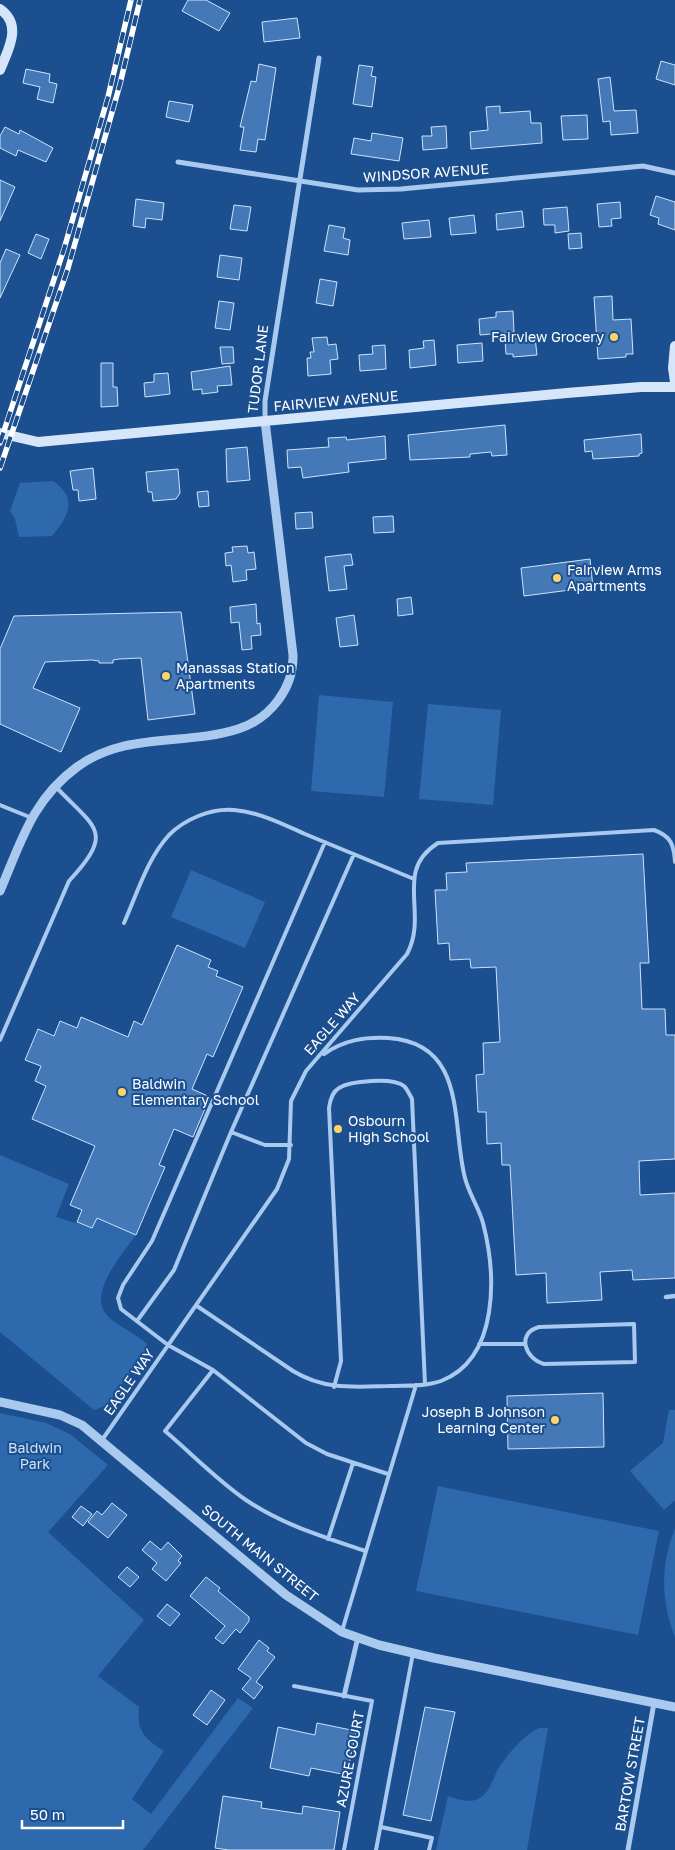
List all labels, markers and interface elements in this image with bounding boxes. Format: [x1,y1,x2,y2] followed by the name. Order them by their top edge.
[362,160,489,185] street label: WINDSOR AVENUE
[244,324,271,414] street label: TUDOR LANE
[491,328,604,345] place label: Fairview Grocery
[608,331,620,343] marker: Fairview Grocery
[273,387,399,414] street label: FAIRVIEW AVENUE
[567,561,662,594] place label: Fairview Arms Apartments
[551,572,563,584] marker: Fairview Arms Apartments
[176,659,295,692] place label: Manassas Station Apartments
[160,670,172,682] marker: Manassas Station Apartments
[300,989,363,1058] street label: EAGLE WAY
[132,1075,259,1108] place label: Baldwin Elementary School
[116,1086,128,1098] marker: Baldwin Elementary School
[348,1112,430,1145] place label: Osbourn High School
[332,1123,344,1135] marker: Osbourn High School
[100,1345,158,1418] street label: EAGLE WAY
[422,1403,546,1436] place label: Joseph B Johnson Learning Center
[549,1414,561,1426] marker: Joseph B Johnson Learning Center
[8,1439,62,1472] park label: Baldwin Park
[199,1500,322,1605] street label: SOUTH MAIN STREET
[332,1709,367,1808] street label: AZURE COURT
[611,1715,648,1833] street label: BARTOW STREET
[22,1798,124,1830] scale bar
[30,1805,65,1823] text: 50 m

